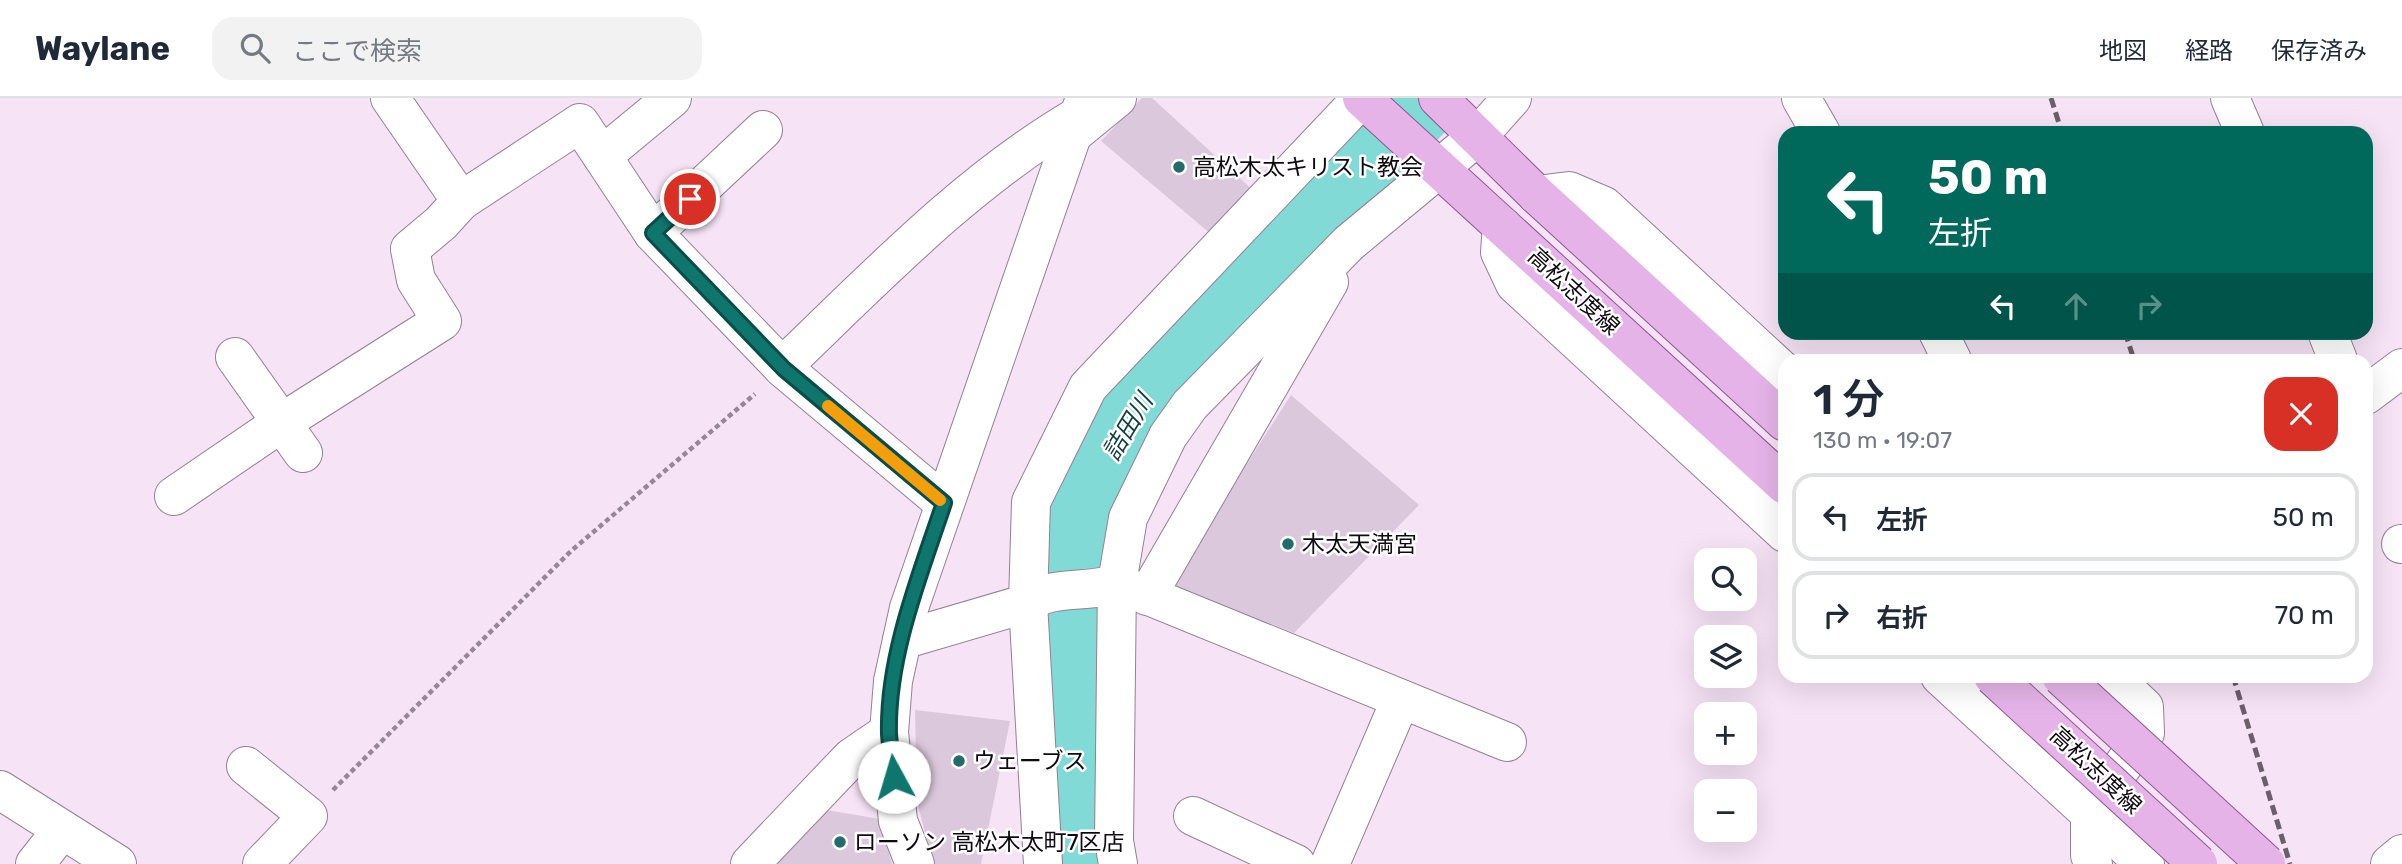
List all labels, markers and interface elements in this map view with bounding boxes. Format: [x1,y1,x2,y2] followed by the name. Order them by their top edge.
[212,17,702,80] search box
[35,29,170,68] text: Waylane
[236,29,274,67] icon: search
[292,36,422,67] text: ここで検索
[2099,37,2147,65] text: 地図
[2185,37,2233,65] text: 経路
[2271,37,2367,65] text: 保存済み
[1928,148,2048,206] text: 50 m
[1193,153,1423,181] place label: 高松木太キリスト教会
[1813,154,1904,245] icon: left
[1171,159,1187,175] marker: 高松木太キリスト教会
[660,169,720,229] pin
[671,180,709,218] icon: arrive
[1928,214,1992,252] text: 左折
[1522,242,1626,340] street label: 高松志度線
[1984,287,2022,325] icon: left
[2057,287,2095,325] icon: ahead
[2130,287,2168,325] icon: right
[1813,375,1884,425] text: 1 分
[2264,377,2338,451] button: close
[1097,386,1160,465] water label: 詰田川
[1813,426,1952,454] text: 130 m · 19:07
[1817,498,1855,536] icon: left
[2273,502,2334,533] text: 50 m
[1876,505,1928,536] text: 左折
[1302,530,1417,558] place label: 木太天満宮
[1280,536,1296,552] marker: 木太天満宮
[1694,548,1757,842] map controls
[1694,548,1757,611] button: search
[1817,596,1855,634] icon: right
[2275,600,2334,631] text: 70 m
[1876,603,1928,634] text: 右折
[1694,625,1757,688] button: layers
[1694,702,1757,765] button: +
[2044,721,2148,819] street label: 高松志度線
[857,740,931,814] position arrow
[973,747,1087,775] place label: ウェーブス
[951,753,967,769] marker: ウェーブス
[1694,779,1757,842] button: −
[854,828,1124,856] place label: ローソン 高松木太町7区店
[832,834,848,850] marker: ローソン 高松木太町7区店

